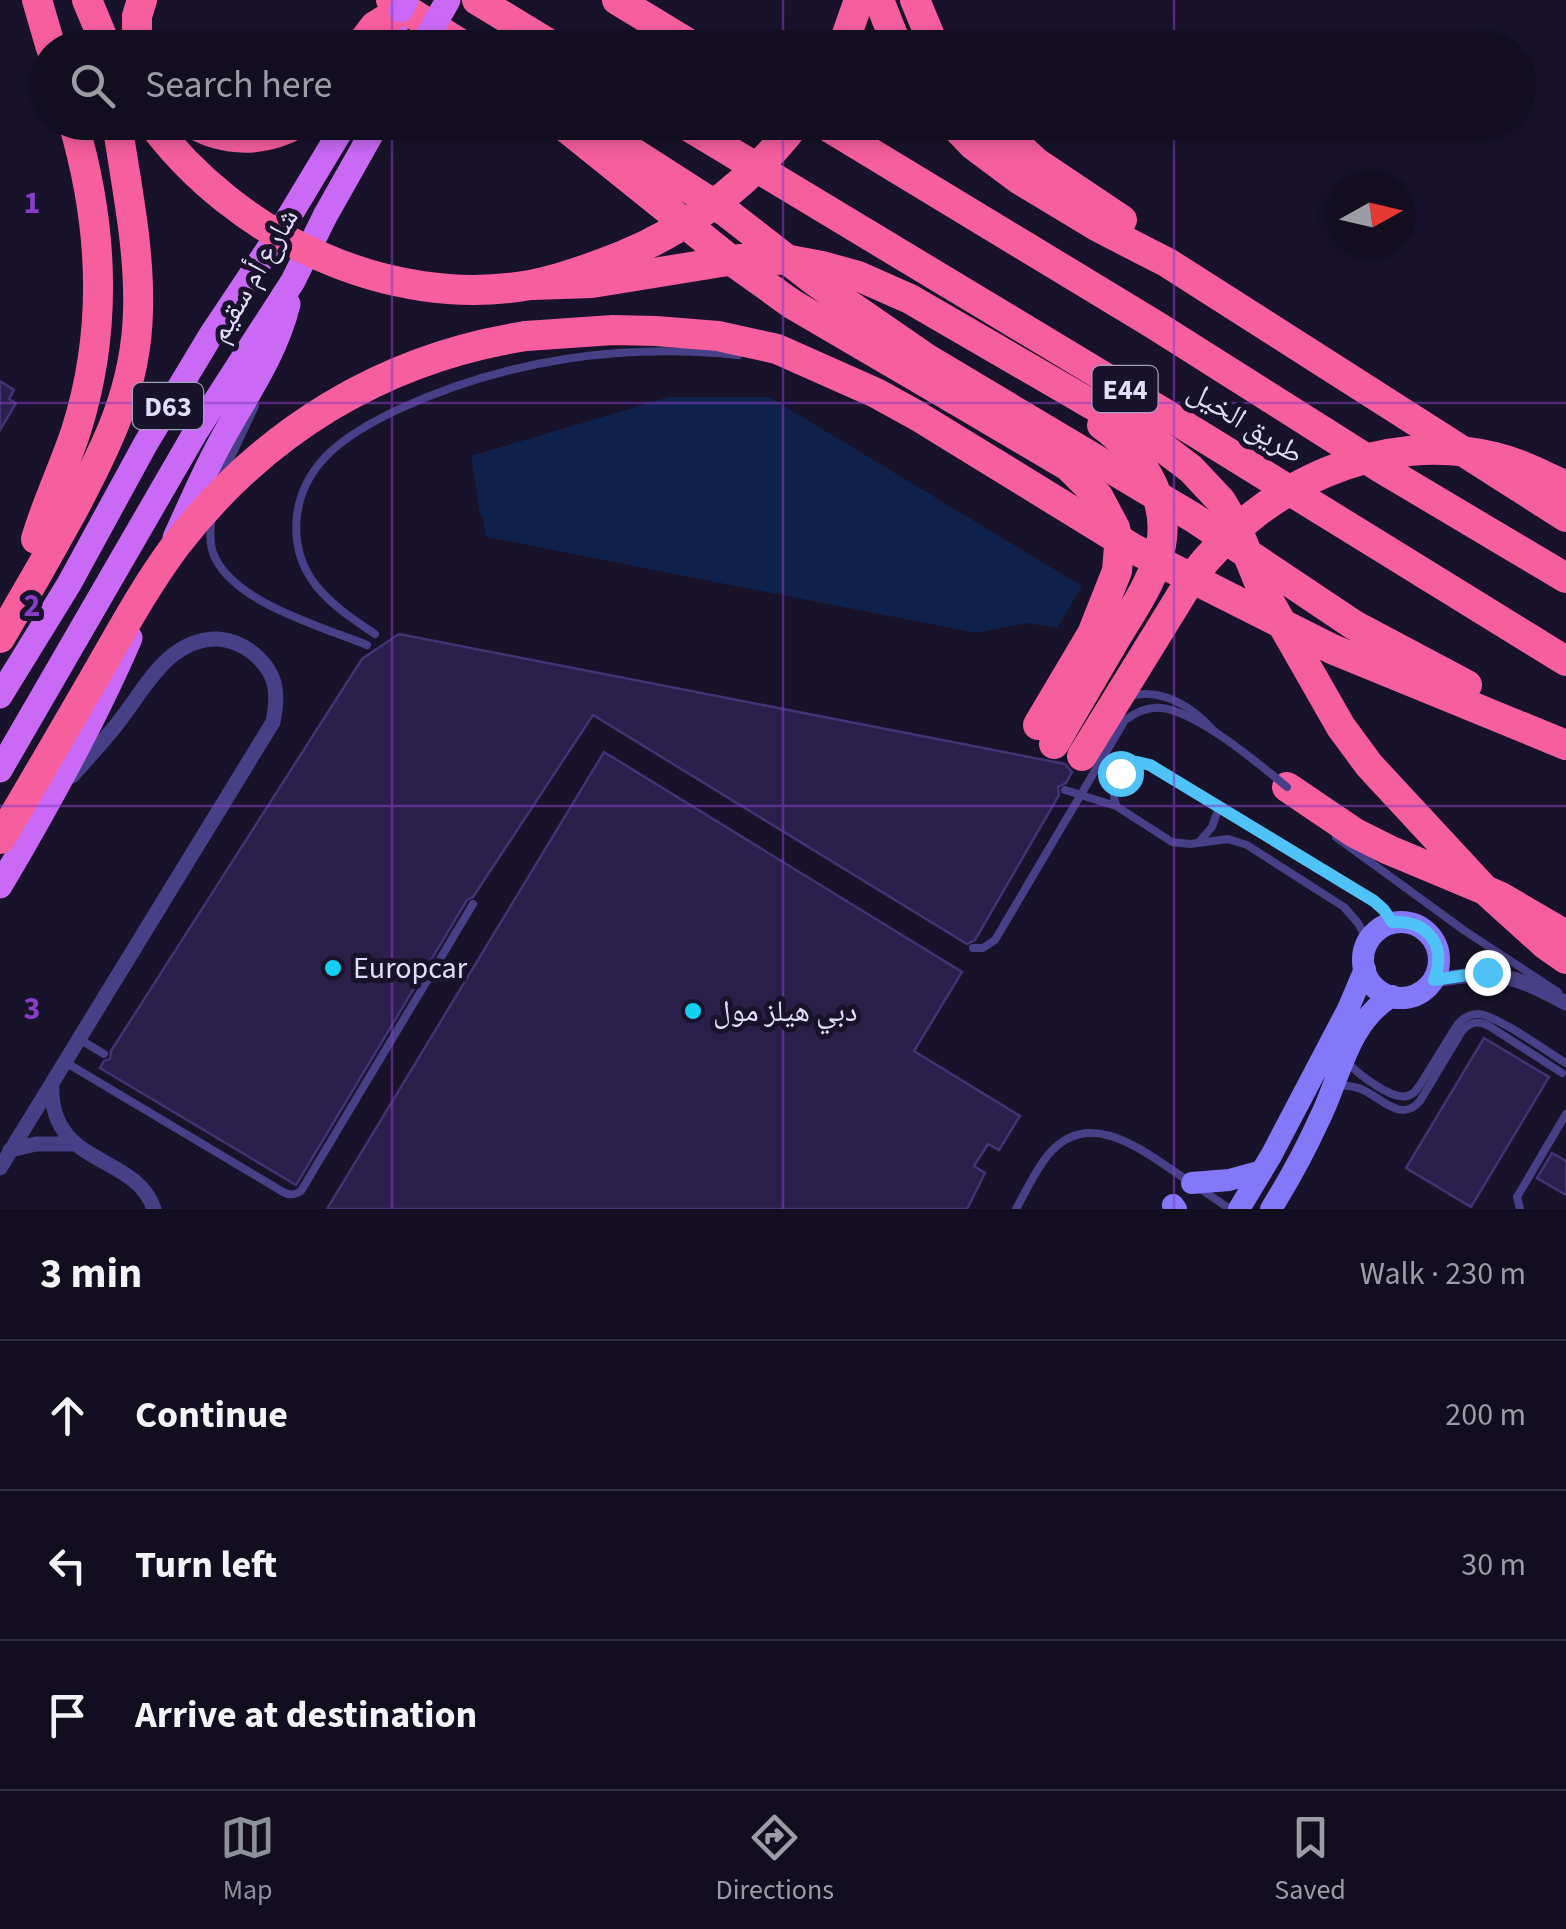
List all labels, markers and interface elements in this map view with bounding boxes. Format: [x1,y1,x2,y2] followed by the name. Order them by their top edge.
[30,30,1536,140] search box
[65,58,120,113] icon: search
[145,58,332,112] text: Search here
[1326,170,1416,260] north arrow
[24,180,40,226] text: 1
[198,200,309,350] street label: شارع أم سقيم
[1092,366,1158,412] road number: E44
[1179,370,1312,475] street label: طريق الخيل
[133,383,203,429] road number: D63
[24,583,40,629] text: 2
[1098,751,1144,797] route start
[353,947,468,990] place label: Europcar
[1465,950,1511,996] route end
[322,957,344,979] marker: Europcar
[24,986,40,1032] text: 3
[713,990,857,1035] place label: دبي هيلز مول
[682,1000,704,1022] marker: دبي هيلز مول
[40,1244,142,1304] text: 3 min
[1360,1251,1526,1297] text: Walk · 230 m
[40,1388,95,1443] icon: ahead
[135,1388,288,1442] text: Continue
[1445,1392,1526,1438] text: 200 m
[40,1538,95,1593] icon: left
[135,1538,277,1592] text: Turn left
[1461,1542,1526,1588] text: 30 m
[40,1688,95,1743] icon: arrive
[135,1688,477,1742] text: Arrive at destination
[220,1810,275,1910] tab: Map
[716,1810,834,1910] tab: Directions
[1274,1810,1346,1910] tab: Saved

